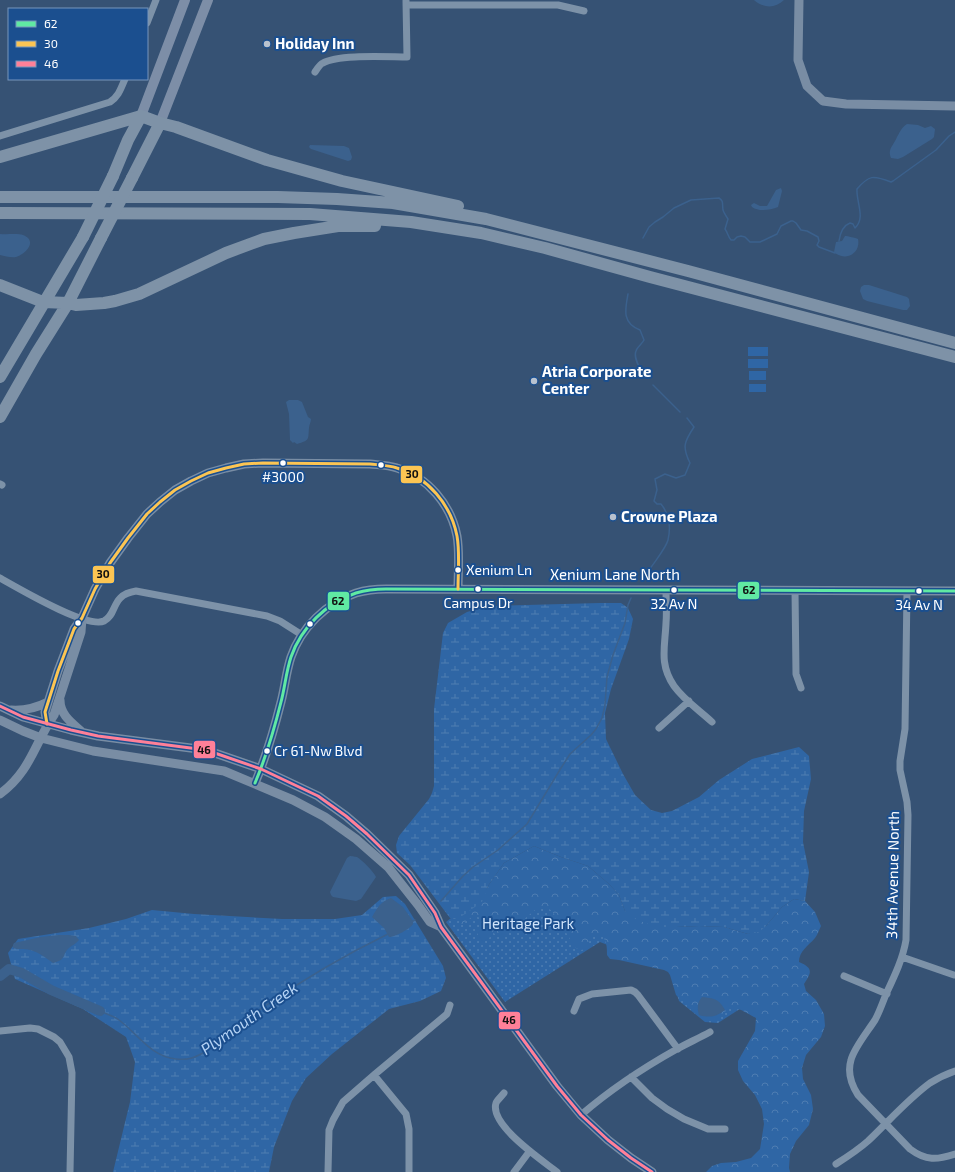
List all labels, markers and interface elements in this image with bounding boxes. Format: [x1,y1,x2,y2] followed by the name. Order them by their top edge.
[8,8,148,80] legend
[44,16,58,30] text: 62
[275,34,355,53] place label: Holiday Inn
[44,36,58,50] text: 30
[262,39,272,49] marker: Holiday Inn
[44,56,58,70] text: 46
[542,362,652,397] place label: Atria Corporate Center
[529,376,539,386] marker: Atria Corporate Center
[278,458,288,468] marker: #3000
[376,460,386,470] unlabelled marker
[400,465,423,484] line badge: 30
[405,467,419,480] text: 30
[262,468,304,485] place label: #3000
[621,507,718,525] place label: Crowne Plaza
[608,512,618,522] marker: Crowne Plaza
[466,561,532,578] place label: Xenium Ln
[92,565,115,584] line badge: 30
[453,565,463,575] marker: Xenium Ln
[550,565,680,583] street label: Xenium Lane North
[96,567,110,580] text: 30
[737,581,760,600] line badge: 62
[743,583,755,596] text: 62
[473,584,483,594] marker: Campus Dr
[669,585,679,595] marker: 32 Av N
[914,586,924,596] marker: 34 Av N
[327,591,350,611] line badge: 62
[332,594,344,607] text: 62
[443,594,513,611] place label: Campus Dr
[651,595,697,612] place label: 32 Av N
[895,596,943,613] place label: 34 Av N
[73,618,83,628] unlabelled marker
[305,619,315,629] unlabelled marker
[193,740,216,759] line badge: 46
[274,742,362,759] place label: Cr 61-Nw Blvd
[197,743,211,756] text: 46
[262,746,272,756] marker: Cr 61-Nw Blvd
[882,811,902,939] street label: 34th Avenue North
[482,914,574,932] park label: Heritage Park
[197,977,301,1059] water label: Plymouth Creek
[498,1011,521,1030] line badge: 46
[502,1013,516,1026] text: 46

